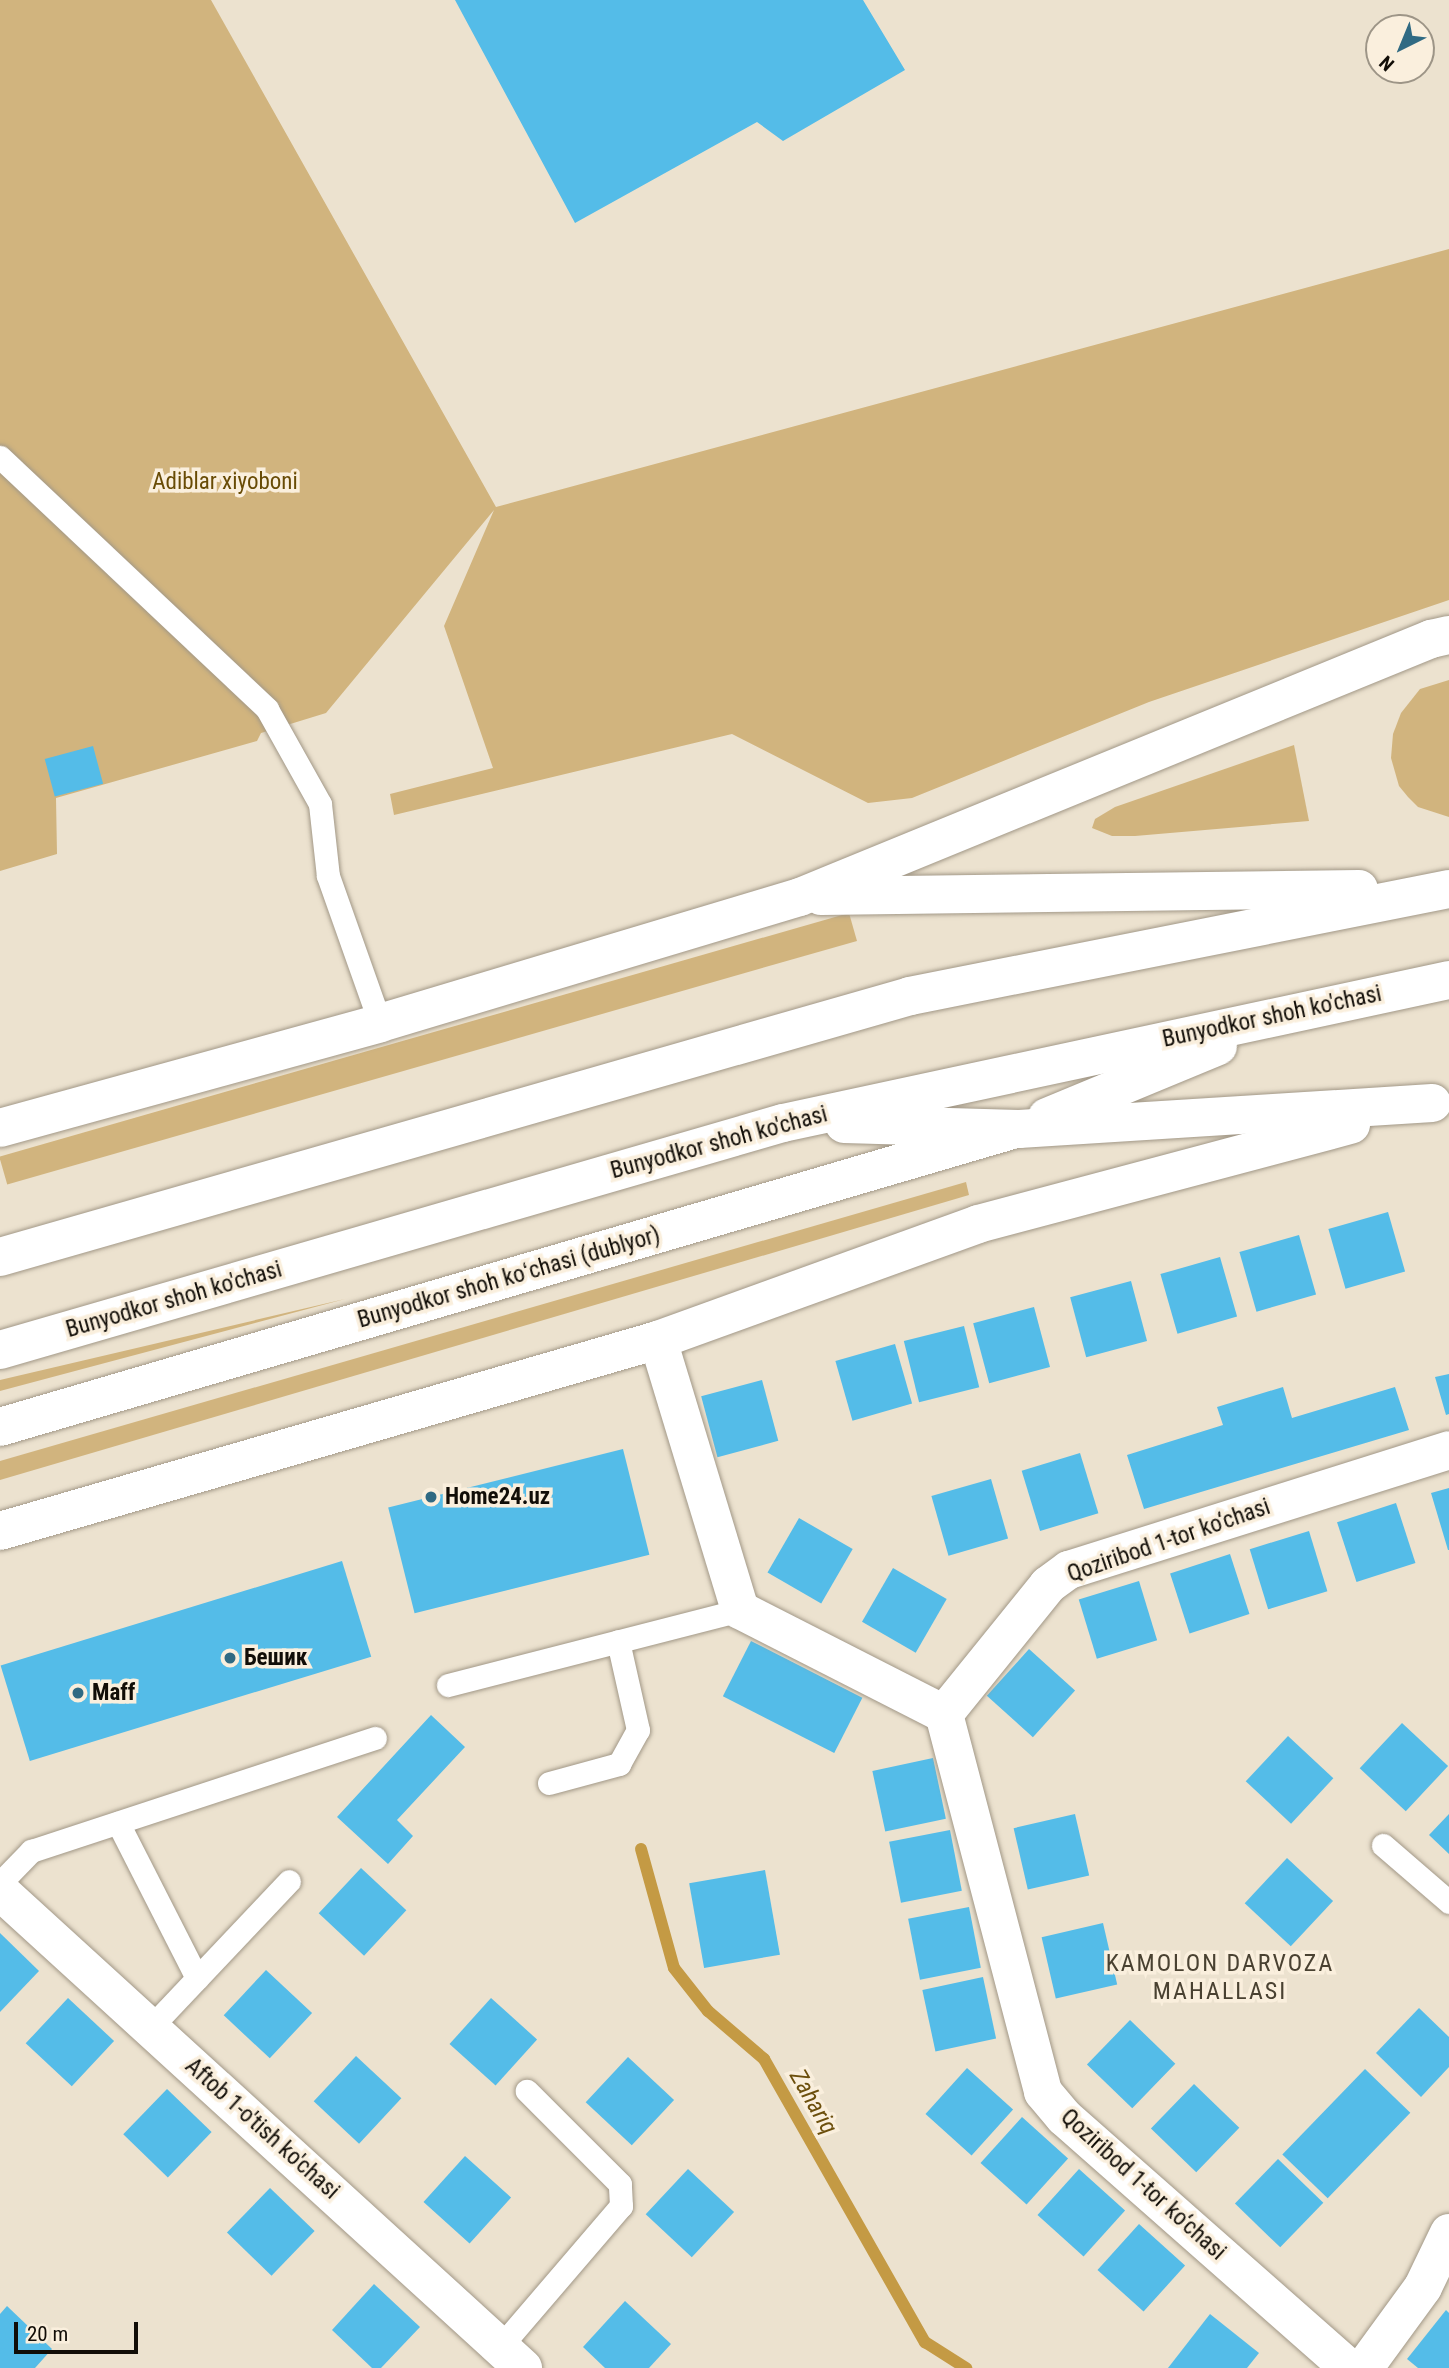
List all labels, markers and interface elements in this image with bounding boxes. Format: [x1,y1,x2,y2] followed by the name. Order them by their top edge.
[1365,14,1435,84] north arrow
[1375,51,1399,76] text: N
[152,468,298,496] park label: Adiblar xiyoboni
[1160,980,1384,1054] street label: Bunyodkor shoh ko'chasi
[608,1101,830,1185] street label: Bunyodkor shoh ko'chasi
[355,1222,663,1334] street label: Bunyodkor shoh koʻchasi (dublyor)
[63,1256,285,1344] street label: Bunyodkor shoh ko'chasi
[445,1483,550,1511] place label: Home24.uz
[423,1489,439,1505] marker: Home24.uz
[1064,1493,1274,1589] street label: Qoziribod 1-tor ko‘chasi
[244,1644,307,1672] place label: Бешик
[222,1650,238,1666] marker: Бешик
[92,1679,135,1707] place label: Maff
[70,1685,86,1701] marker: Maff
[1108,1950,1332,2006] district label: KAMOLON DARVOZA MAHALLASI
[179,2053,345,2205] street label: Aftob 1-o'tish ko'chasi
[783,2065,843,2139] water label: Zahariq
[1055,2104,1231,2266] street label: Qoziribod 1-tor ko‘chasi
[18,2308,142,2352] scale bar
[27,2322,68,2346] text: 20 m

